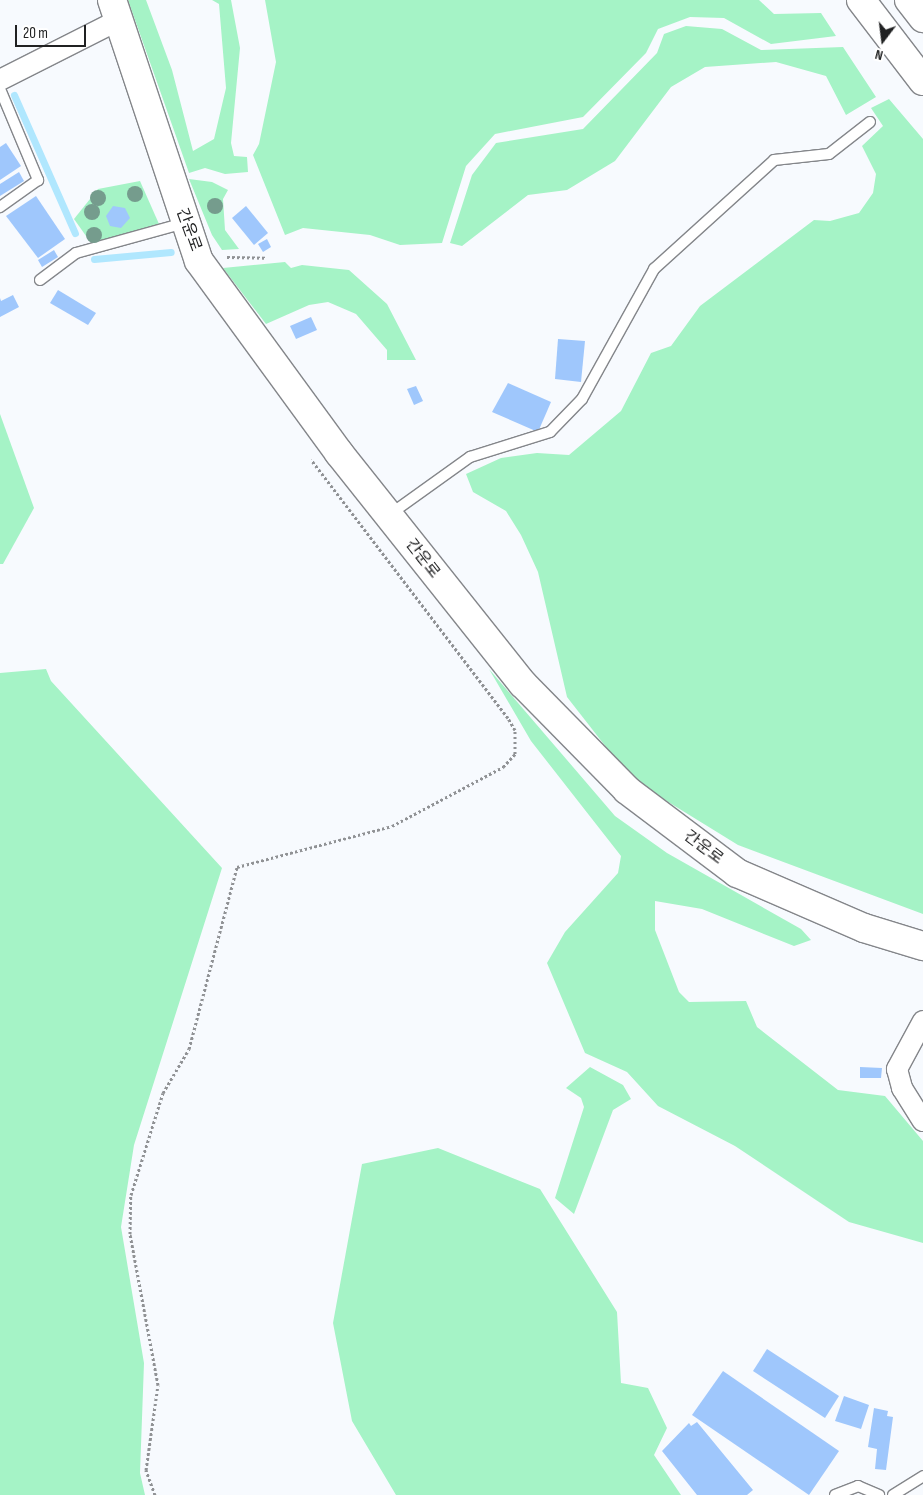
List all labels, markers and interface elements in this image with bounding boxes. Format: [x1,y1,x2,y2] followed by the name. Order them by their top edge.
[18,15,89,47] scale bar
[858,15,908,65] north arrow
[23,24,48,43] text: 20 m
[873,46,885,64] text: N
[171,206,205,254] street label: 간운로
[401,536,443,582] street label: 간운로
[680,827,726,869] street label: 간운로

